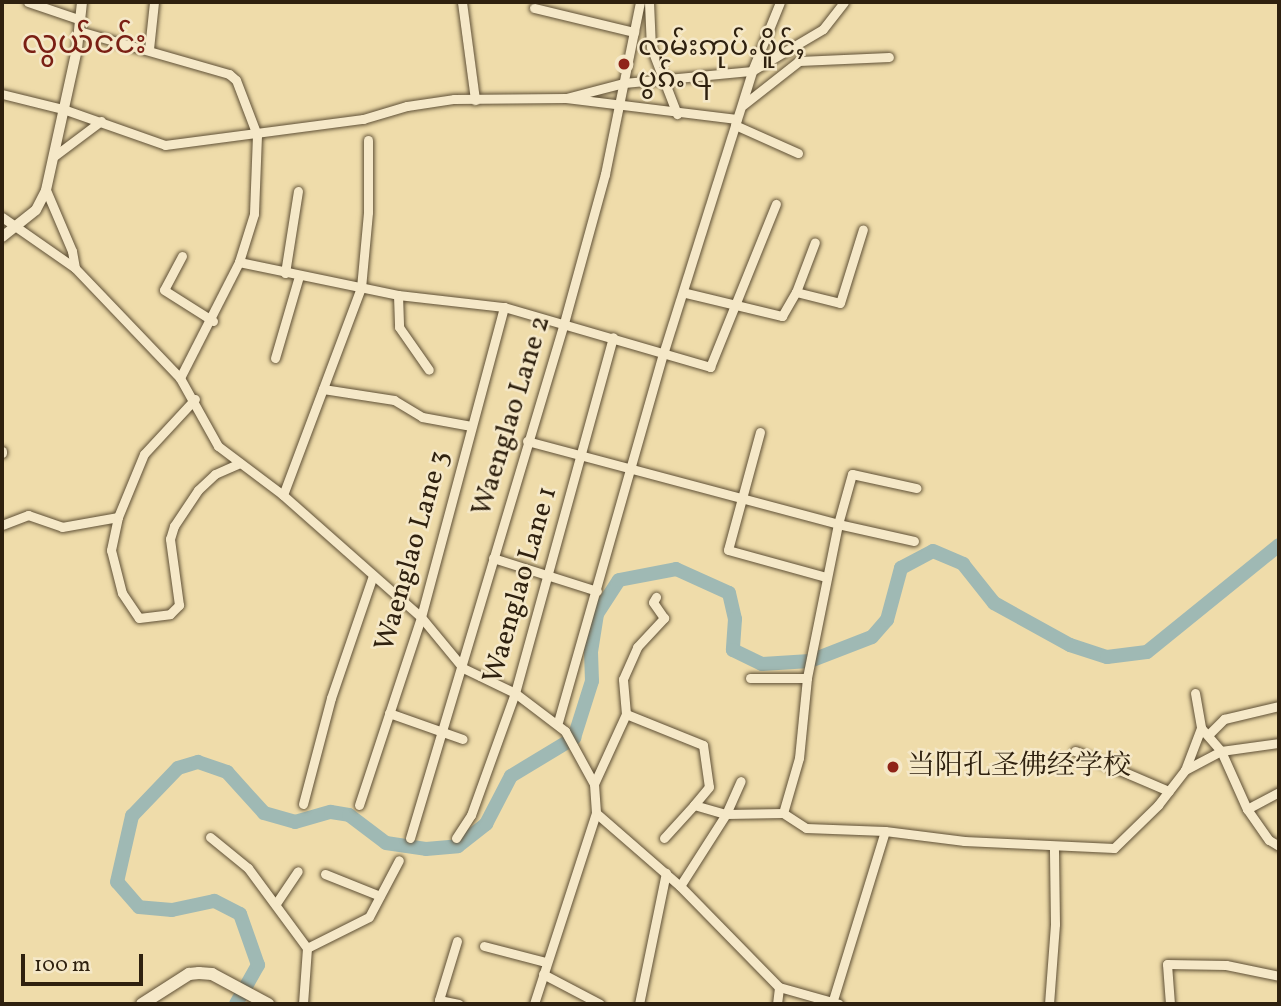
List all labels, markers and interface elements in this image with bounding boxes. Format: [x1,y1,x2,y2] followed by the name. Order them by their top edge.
[22,26,146,64] district label: လွယ်ငင်း
[638,31,805,97] place label: လုမ်းဢုပ်ႉပိူင်ႇ ပွၵ်ႉ ႖
[616,56,632,72] marker: လုမ်းဢုပ်ႉပိူင်ႇ ပွၵ်ႉ ႖
[466,312,558,520] street label: Waenglao Lane 2
[368,447,458,655] street label: Waenglao Lane 3
[477,483,565,687] street label: Waenglao Lane 1
[907,750,1131,784] place label: 当阳孔圣佛经学校
[885,759,901,775] marker: 当阳孔圣佛经学校
[24,940,147,984] scale bar
[34,951,91,980] text: 100 m

